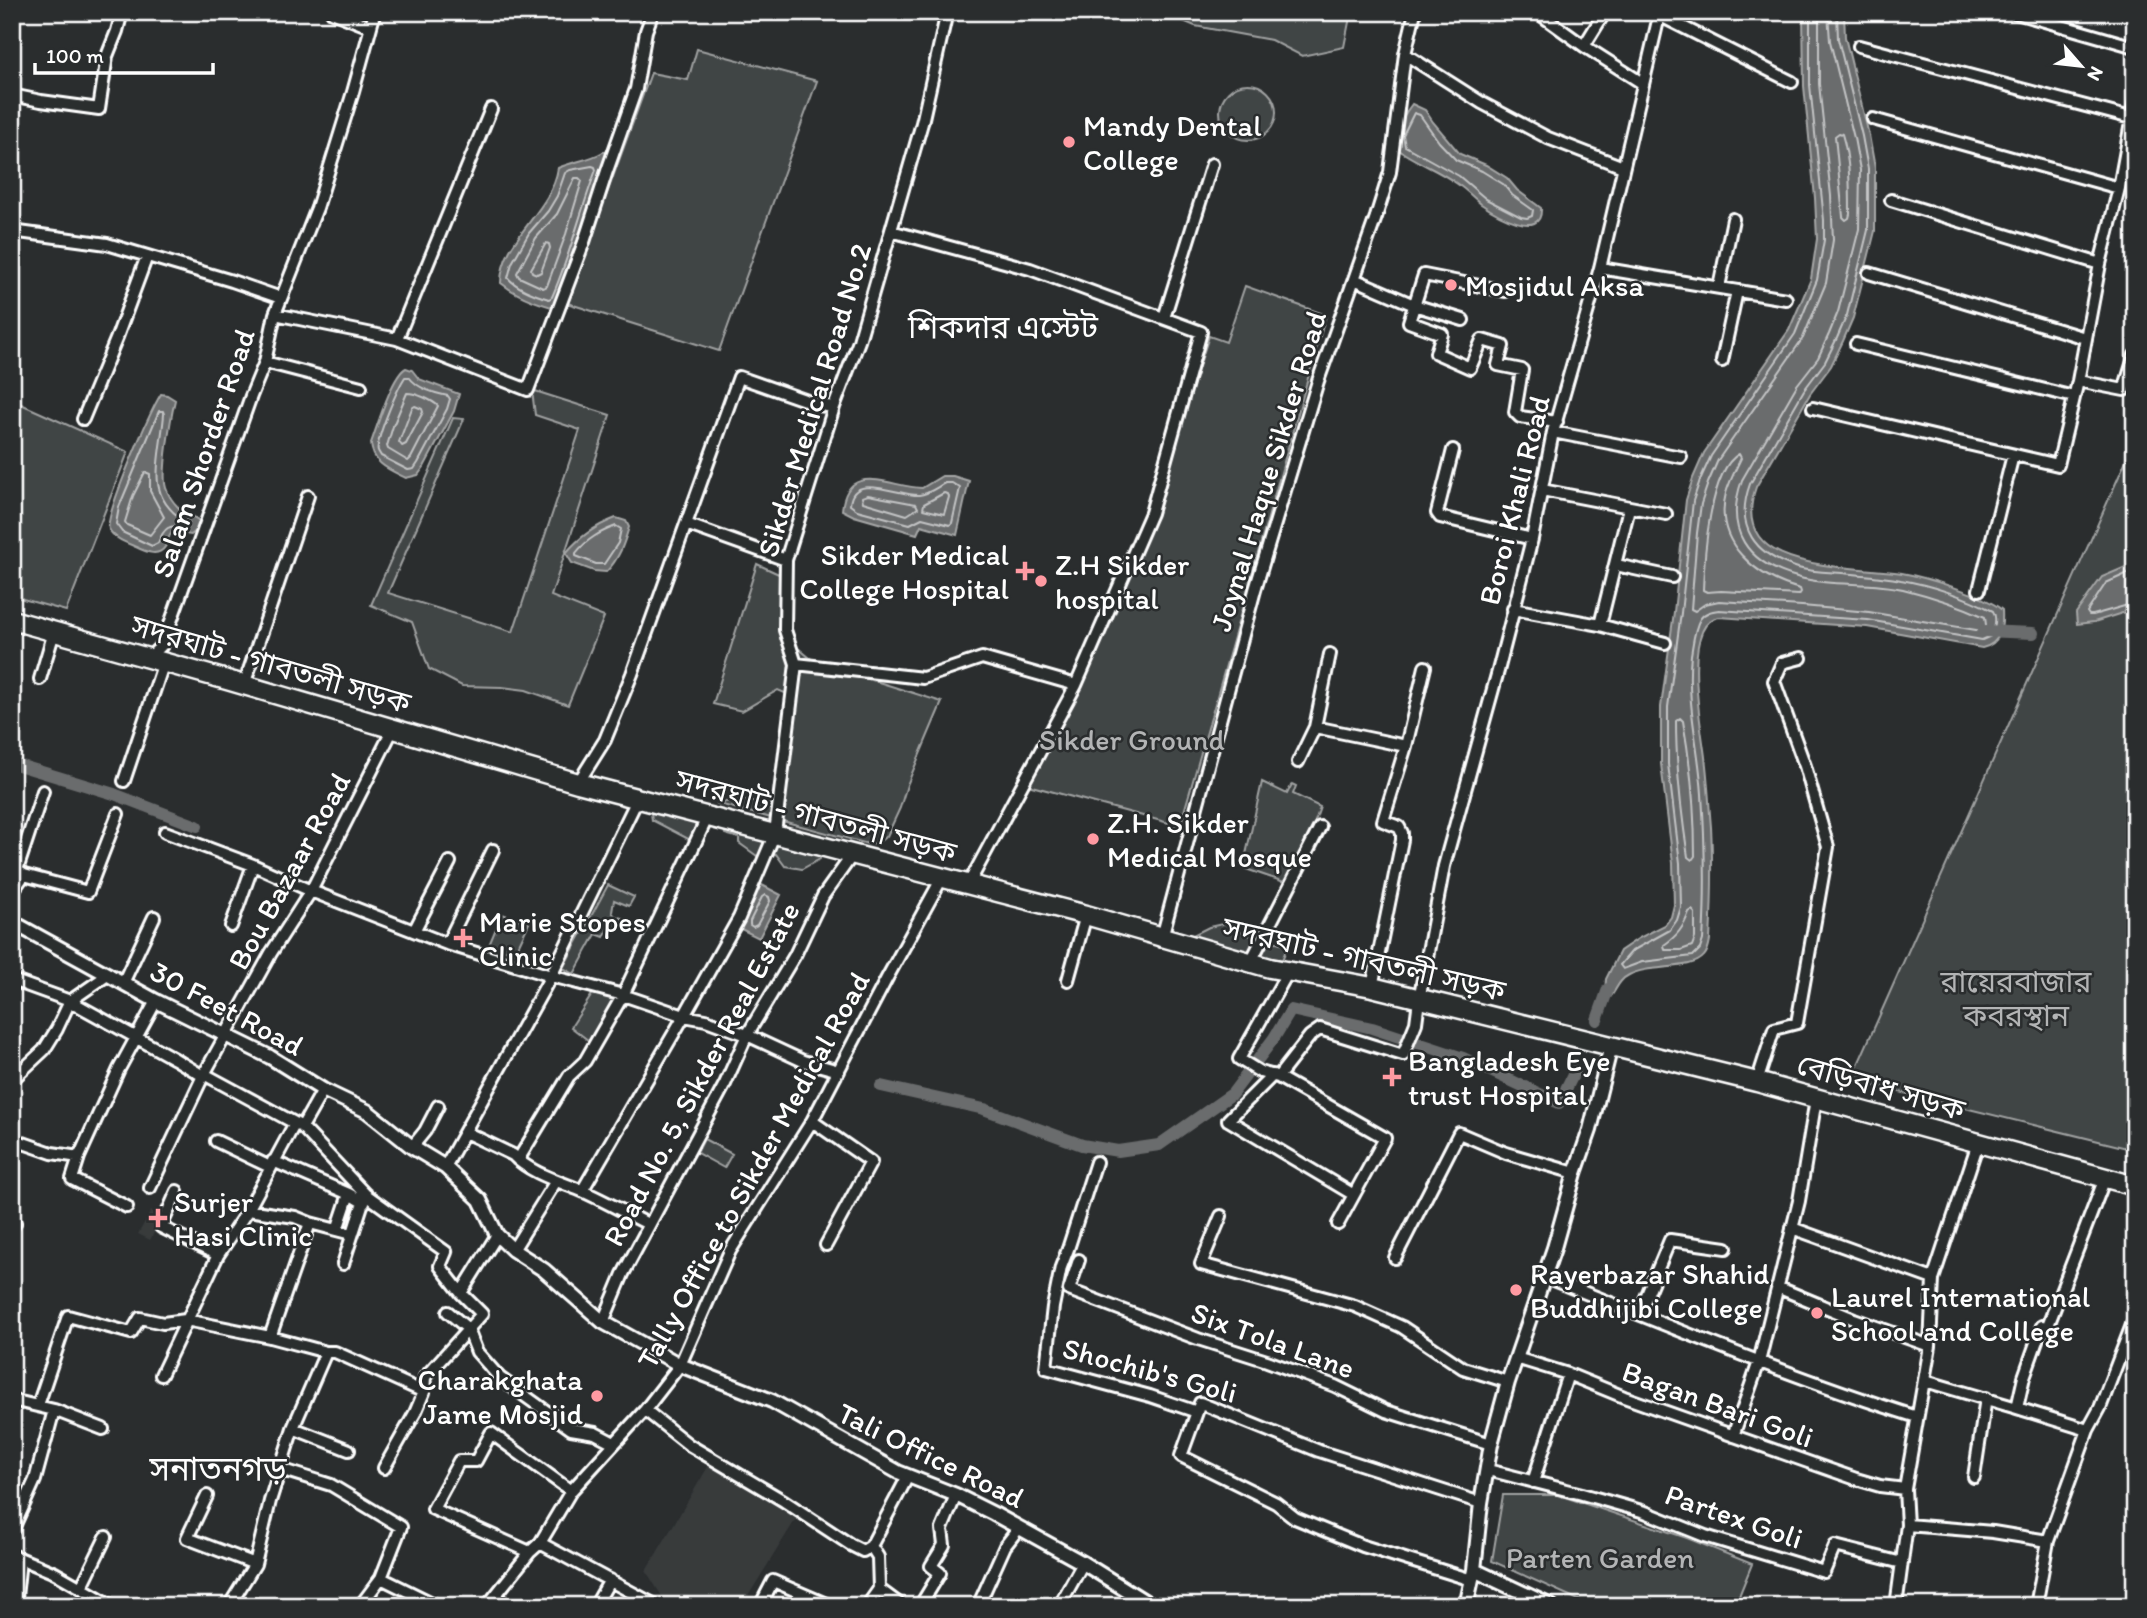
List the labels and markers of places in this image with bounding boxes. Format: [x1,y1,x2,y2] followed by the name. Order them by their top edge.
[1083,107,1262,178] place label: Mandy Dental College
[1061,134,1077,150] marker: Mandy Dental College
[1465,267,1645,304] place label: Mosjidul Aksa
[1443,277,1459,293] marker: Mosjidul Aksa
[799,536,1010,607] place label: Sikder Medical College Hospital
[1055,546,1189,617] place label: Z.H Sikder hospital
[1015,561,1035,581] marker: Sikder Medical College Hospital
[1033,573,1049,589] marker: Z.H Sikder hospital
[1107,804,1312,875] place label: Z.H. Sikder Medical Mosque
[1085,831,1101,847] marker: Z.H. Sikder Medical Mosque
[479,903,646,974] place label: Marie Stopes Clinic
[453,928,473,948] marker: Marie Stopes Clinic
[1408,1042,1610,1113] place label: Bangladesh Eye trust Hospital
[1382,1067,1402,1087] marker: Bangladesh Eye trust Hospital
[174,1183,312,1254] place label: Surjer Hasi Clinic
[148,1208,168,1228] marker: Surjer Hasi Clinic
[1530,1255,1769,1326] place label: Rayerbazar Shahid Buddhijibi College
[1831,1278,2091,1349] place label: Laurel International School and College
[1508,1282,1524,1298] marker: Rayerbazar Shahid Buddhijibi College
[1809,1305,1825,1321] marker: Laurel International School and College
[417,1361,583,1432] place label: Charakghata Jame Mosjid
[589,1388,605,1404] marker: Charakghata Jame Mosjid

